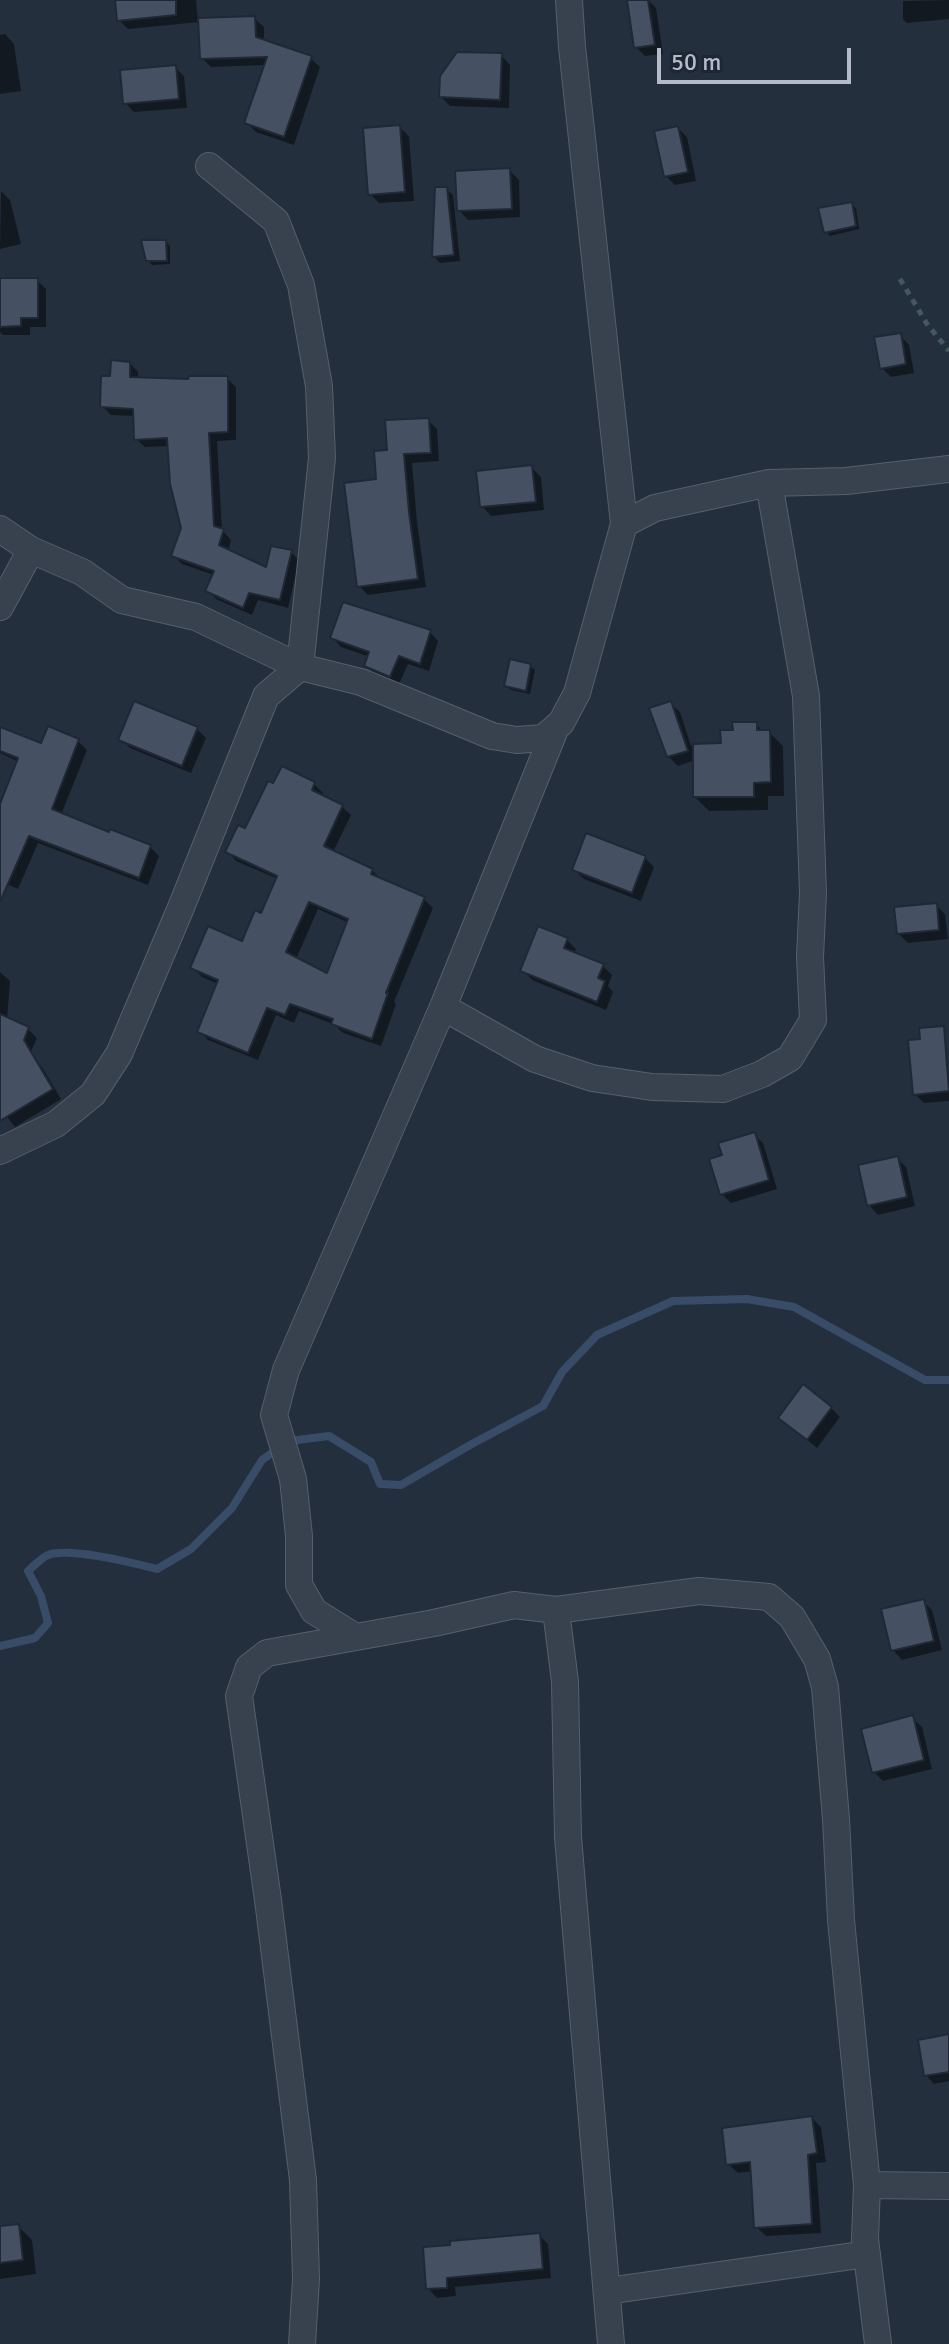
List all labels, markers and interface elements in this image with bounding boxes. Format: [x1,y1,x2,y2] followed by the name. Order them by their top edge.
[661,32,855,82] scale bar
[671,47,721,77] text: 50 m

